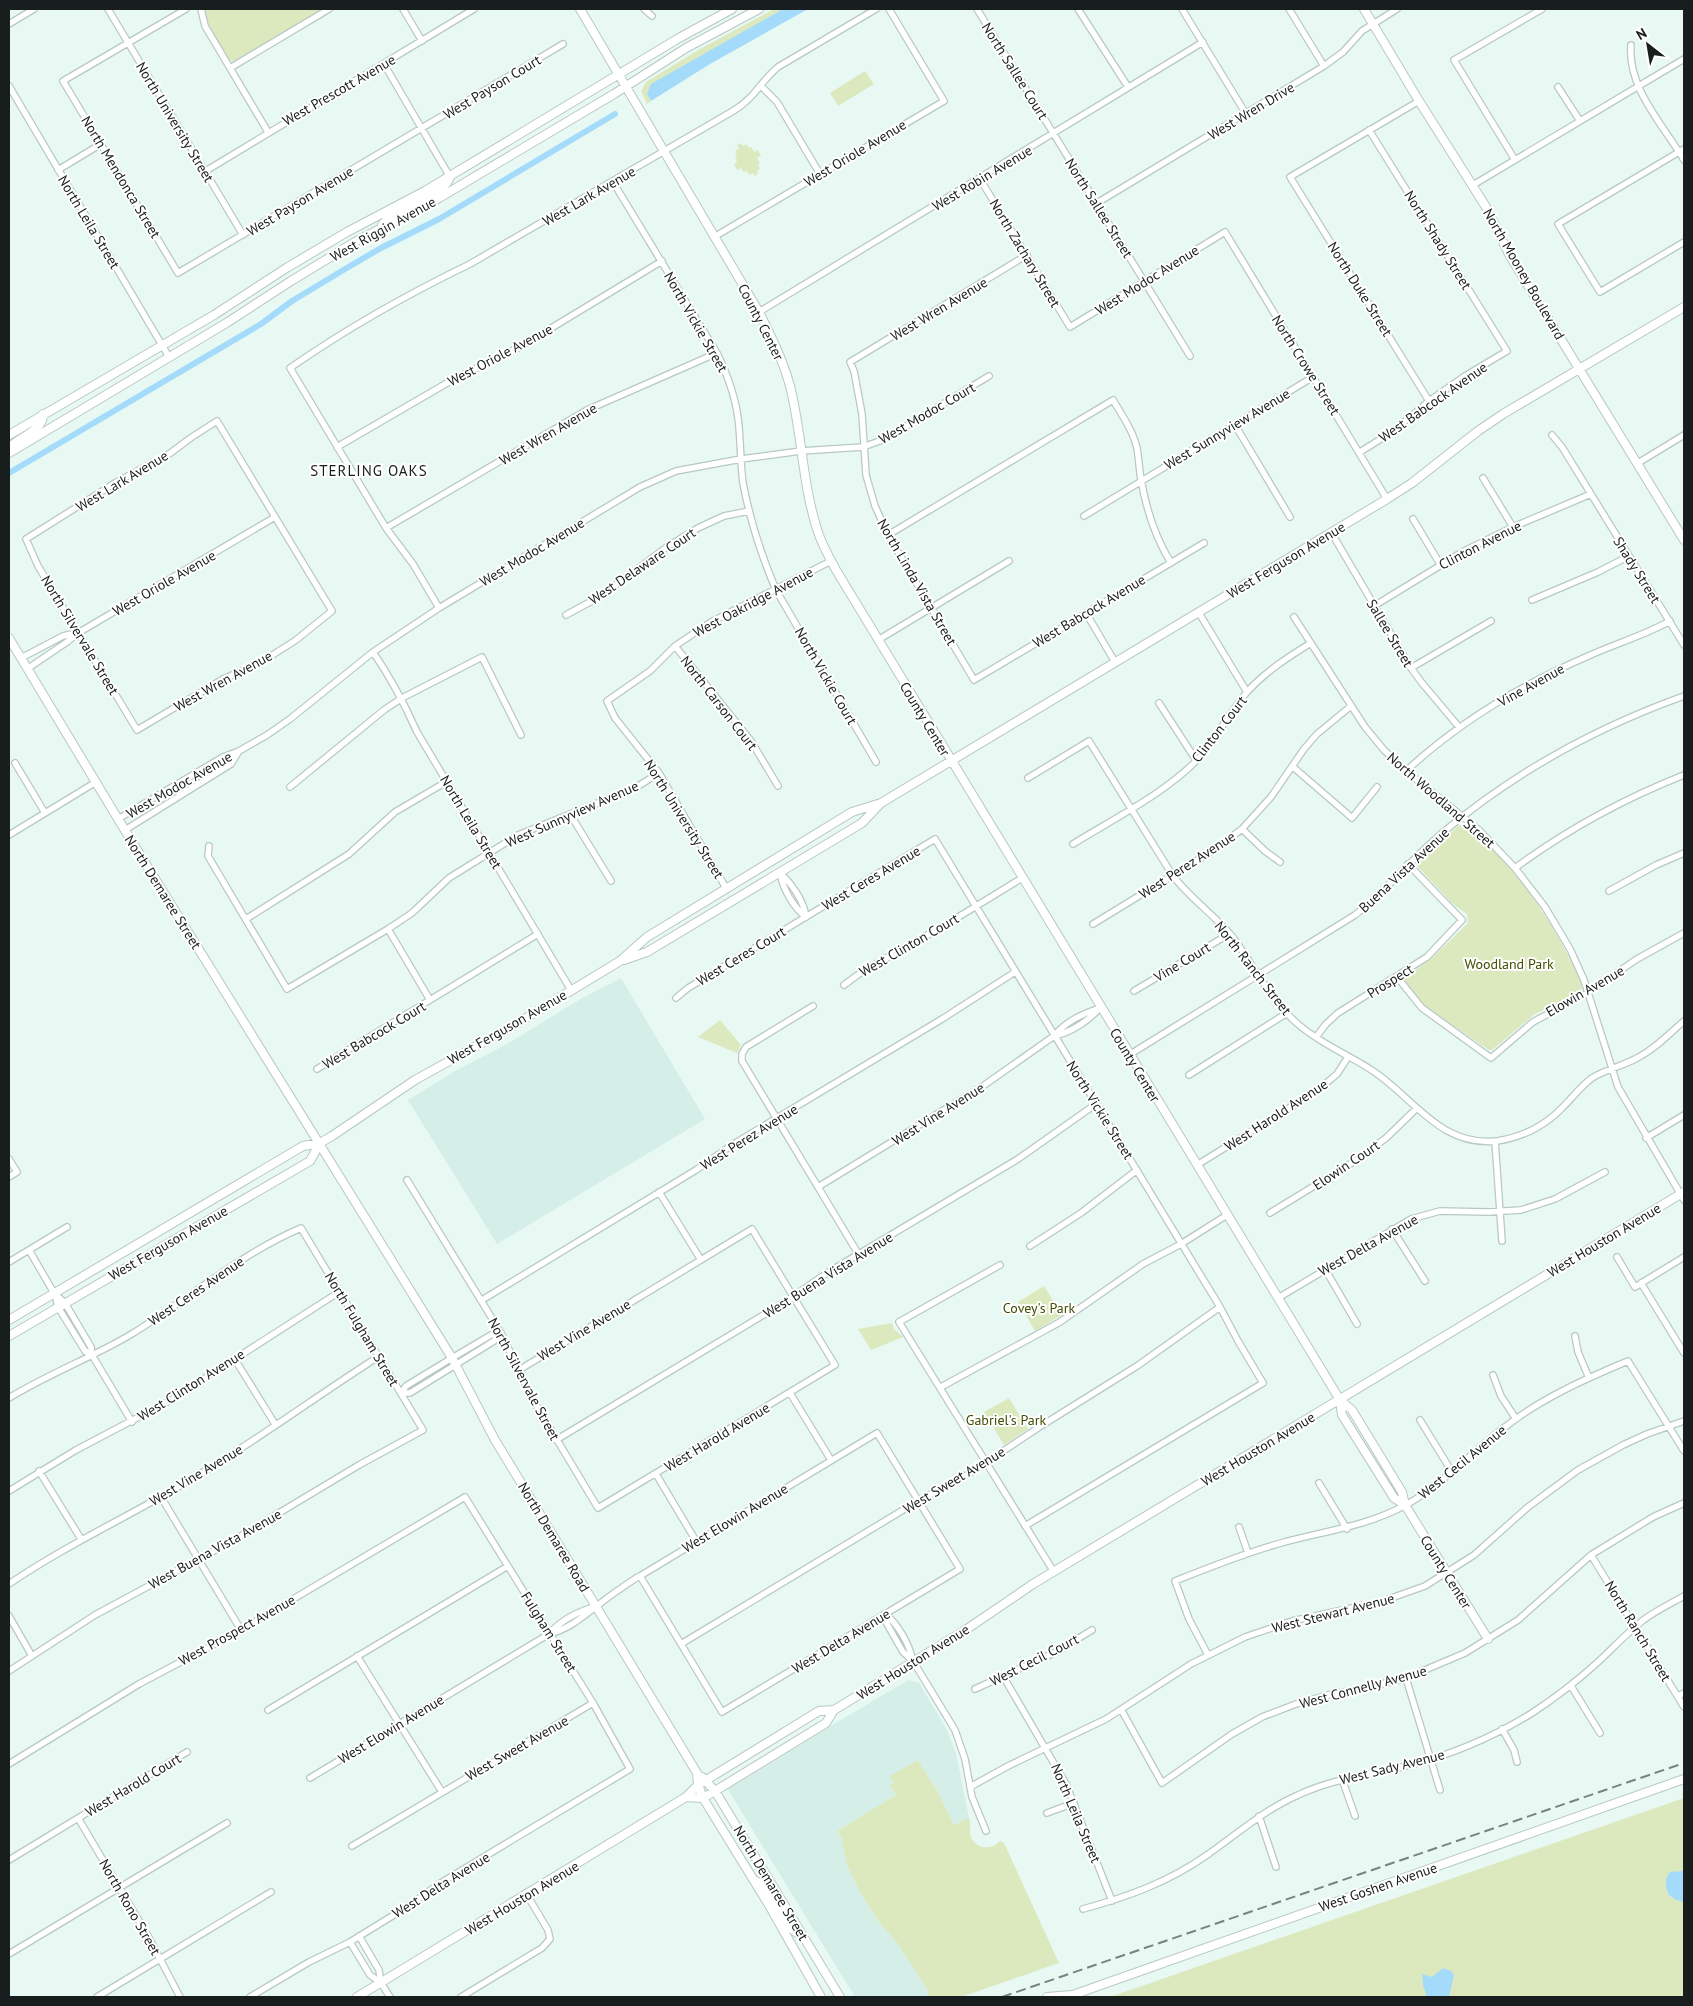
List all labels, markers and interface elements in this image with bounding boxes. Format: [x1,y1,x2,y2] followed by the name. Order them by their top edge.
[978,19,1052,123] street label: North Sallee Court
[1623,20,1673,70] north arrow
[1633,24,1650,44] text: N
[279,50,399,130] street label: West Prescott Avenue
[440,51,544,123] street label: West Payson Court
[132,59,218,186] street label: North University Street
[1204,78,1298,144] street label: West Wren Drive
[77,113,165,242] street label: North Mendonca Street
[801,115,909,191] street label: West Oriole Avenue
[929,141,1035,215] street label: West Robin Avenue
[1061,155,1137,261] street label: North Sallee Street
[243,162,357,240] street label: West Payson Avenue
[539,162,639,230] street label: West Lark Avenue
[54,172,124,272] street label: North Leila Street
[1400,187,1476,293] street label: North Shady Street
[327,193,439,265] street label: West Riggin Avenue
[986,195,1065,311] street label: North Zachary Street
[1479,205,1569,343] street label: North Mooney Boulevard
[1324,238,1396,340] street label: North Duke Street
[1092,241,1202,319] street label: West Modoc Avenue
[660,269,732,376] street label: North Vickie Street
[887,273,991,345] street label: West Wren Avenue
[734,281,788,363] street label: County Center
[1268,312,1344,419] street label: North Crowe Street
[444,320,556,390] street label: West Oriole Avenue
[1375,358,1491,446] street label: West Babcock Avenue
[876,378,979,448] street label: West Modoc Court
[1161,384,1293,474] street label: West Sunnyview Avenue
[496,399,600,469] street label: West Wren Avenue
[73,446,171,516] street label: West Lark Avenue
[310,461,428,480] district label: STERLING OAKS
[476,514,588,590] street label: West Modoc Avenue
[873,515,961,649] street label: North Linda Vista Street
[1436,516,1524,574] street label: Clinton Avenue
[1224,518,1348,602] street label: West Ferguson Avenue
[585,523,699,608] street label: West Delaware Court
[1609,533,1665,607] street label: Shady Street
[109,546,219,620] street label: West Oriole Avenue
[690,563,816,641] street label: West Oakridge Avenue
[1029,570,1149,652] street label: West Babcock Avenue
[37,572,123,698] street label: North Silvervale Street
[1363,596,1417,670] street label: Sallee Street
[791,624,861,728] street label: North Vickie Court
[171,647,275,715] street label: West Wren Avenue
[677,652,762,754] street label: North Carson Court
[1494,659,1568,711] street label: Vine Avenue
[896,679,954,760] street label: County Center
[1187,692,1251,766] street label: Clinton Court
[123,747,235,823] street label: West Modoc Avenue
[1383,748,1499,852] street label: North Woodland Street
[640,756,728,882] street label: North University Street
[436,772,506,872] street label: North Leila Street
[503,777,641,851] street label: West Sunnyview Avenue
[1355,823,1453,917] street label: Buena Vista Avenue
[1135,827,1239,903] street label: West Perez Avenue
[121,832,206,953] street label: North Demaree Street
[818,841,924,915] street label: West Ceres Avenue
[856,909,962,981] street label: West Clinton Court
[1211,917,1295,1019] street label: North Ranch Street
[693,922,789,990] street label: West Ceres Court
[1150,938,1214,986] street label: Vine Court
[1464,955,1554,973] park label: Woodland Park
[1364,960,1417,1002] street label: Prospect
[1543,961,1627,1021] street label: Elowin Avenue
[444,986,570,1068] street label: West Ferguson Avenue
[319,997,429,1073] street label: West Babcock Court
[1106,1025,1164,1106] street label: County Center
[1062,1057,1138,1163] street label: North Vickie Street
[1221,1075,1331,1155] street label: West Harold Avenue
[888,1078,988,1150] street label: West Vine Avenue
[697,1100,801,1174] street label: West Perez Avenue
[1309,1136,1383,1194] street label: Elowin Court
[1544,1199,1664,1281] street label: West Houston Avenue
[105,1202,231,1284] street label: West Ferguson Avenue
[1315,1210,1421,1280] street label: West Delta Avenue
[760,1228,896,1322] street label: West Buena Vista Avenue
[145,1252,247,1330] street label: West Ceres Avenue
[321,1269,403,1390] street label: North Fulgham Street
[534,1295,634,1365] street label: West Vine Avenue
[1003,1299,1075,1317] park label: Covey's Park
[484,1315,564,1444] street label: North Silvervale Street
[134,1345,248,1425] street label: West Clinton Avenue
[661,1398,773,1476] street label: West Harold Avenue
[1198,1408,1318,1490] street label: West Houston Avenue
[966,1411,1046,1429] park label: Gabriel's Park
[1414,1421,1510,1503] street label: West Cecil Avenue
[146,1440,246,1510] street label: West Vine Avenue
[900,1442,1008,1518] street label: West Sweet Avenue
[514,1479,594,1595] street label: North Demaree Road
[679,1479,791,1557] street label: West Elowin Avenue
[145,1505,285,1593] street label: West Buena Vista Avenue
[1416,1532,1476,1612] street label: County Center
[1601,1577,1675,1685] street label: North Ranch Street
[517,1588,581,1676] street label: Fulgham Street
[1270,1589,1396,1637] street label: West Stewart Avenue
[176,1590,298,1670] street label: West Prospect Avenue
[789,1605,893,1677] street label: West Delta Avenue
[853,1620,973,1704] street label: West Houston Avenue
[987,1630,1082,1690] street label: West Cecil Court
[1297,1661,1429,1713] street label: West Connelly Avenue
[335,1690,447,1768] street label: West Elowin Avenue
[462,1711,572,1785] street label: West Sweet Avenue
[1338,1745,1446,1789] street label: West Sady Avenue
[82,1749,185,1821] street label: West Harold Court
[1047,1761,1105,1866] street label: North Leila Street
[730,1822,813,1944] street label: North Demaree Street
[389,1848,493,1922] street label: West Delta Avenue
[95,1856,165,1959] street label: North Rono Street
[462,1857,582,1939] street label: West Houston Avenue
[1316,1858,1440,1916] street label: West Goshen Avenue

